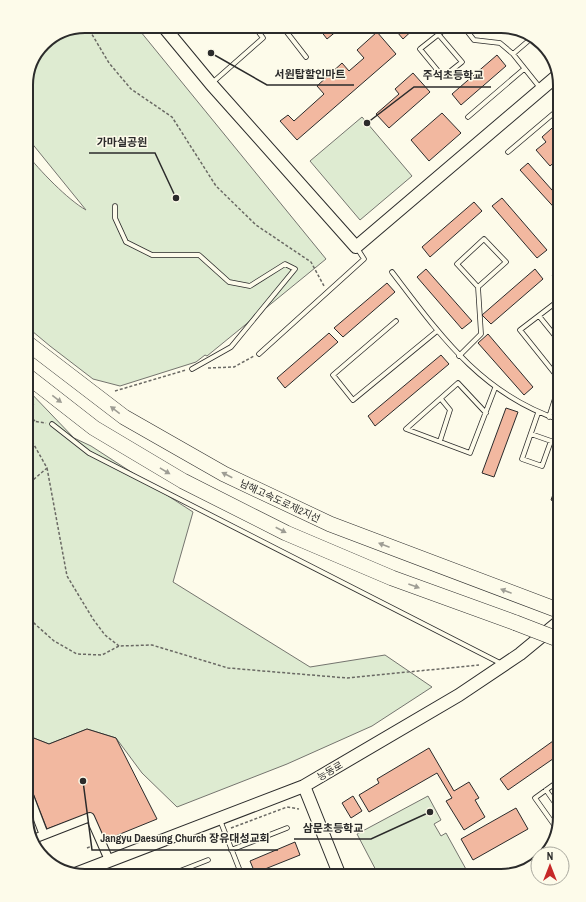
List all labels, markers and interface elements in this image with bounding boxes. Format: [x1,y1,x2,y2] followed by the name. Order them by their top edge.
[267,62,354,85] callout: 서원탑할인마트
[414,64,491,87] callout: 주석초등학교
[275,67,345,81] text: 서원탑할인마트
[423,68,483,82] text: 주석초등학교
[89,130,155,153] callout: 가마실공원
[97,135,147,149] text: 가마실공원
[51,395,62,404] one-way arrow
[109,406,120,415] one-way arrow
[159,467,171,474] one-way arrow
[221,472,233,478] one-way arrow
[238,477,322,525] street label: 남해고속도로제2지선
[275,527,286,533] one-way arrow
[378,541,390,547] one-way arrow
[408,583,420,589] one-way arrow
[499,587,511,593] one-way arrow
[315,758,345,784] street label: 능동로
[294,816,371,839] callout: 삼문초등학교
[303,821,363,835] text: 삼문초등학교
[92,827,278,850] callout: Jangyu Daesung Church 장유대성교회
[100,831,270,845] text: Jangyu Daesung Church 장유대성교회
[530,846,570,886] north arrow
[547,849,553,863] text: N

